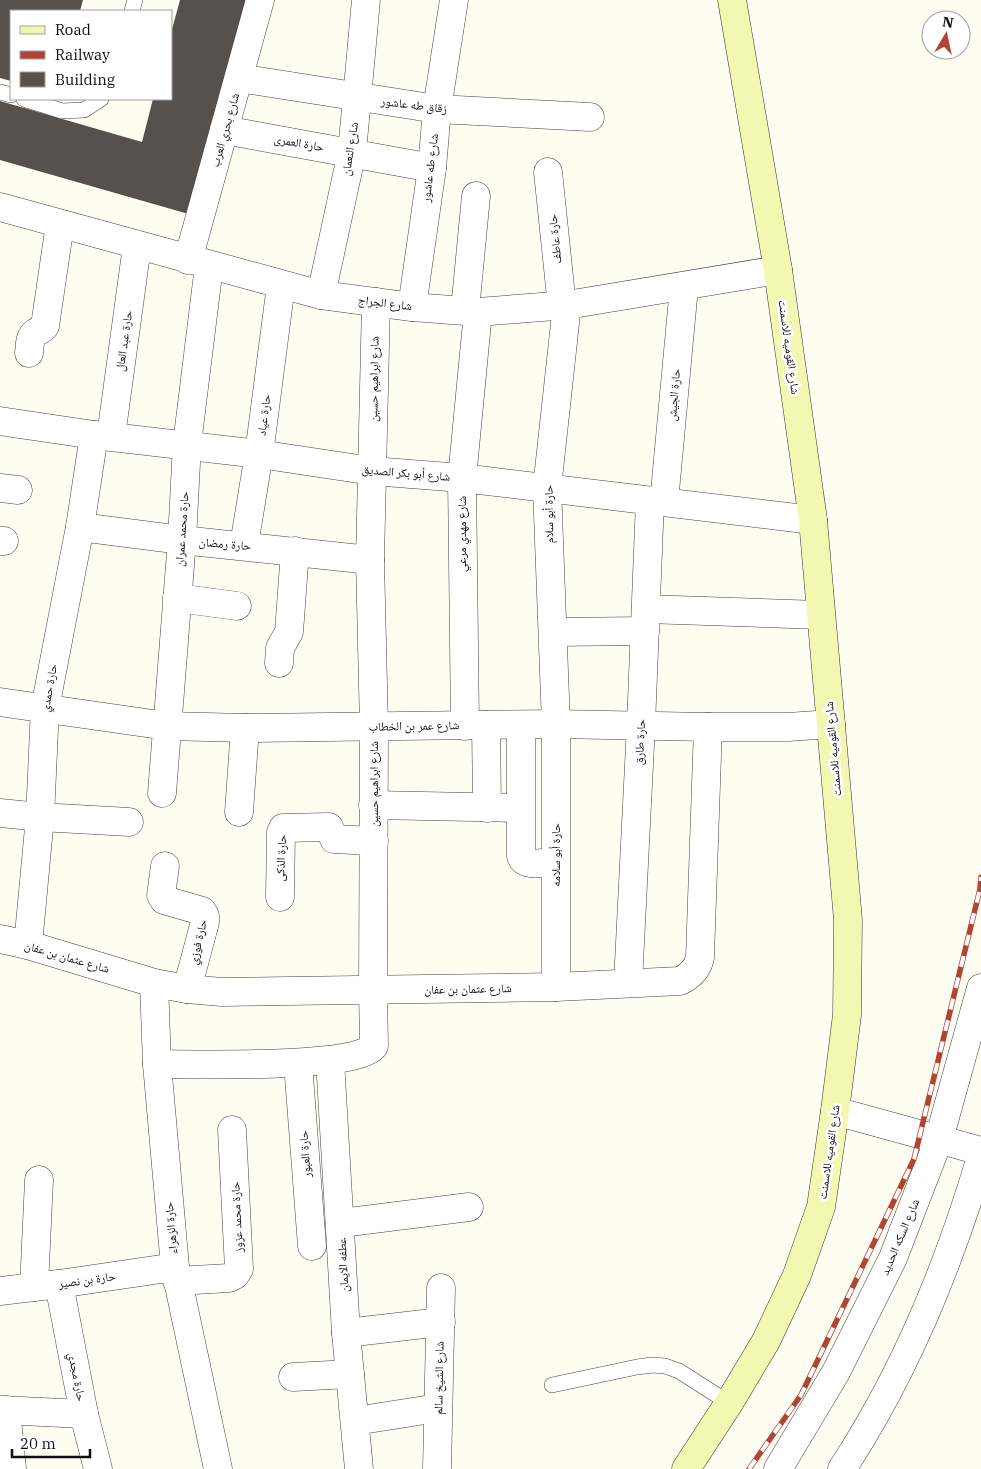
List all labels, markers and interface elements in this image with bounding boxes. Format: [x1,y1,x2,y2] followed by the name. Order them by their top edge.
[10,10,172,100] legend
[921,10,971,60] north arrow
[941,12,955,32] text: N
[55,20,91,39] text: Road
[55,45,110,64] text: Railway
[55,70,115,89] text: Building
[207,91,245,170] street label: شارع بحري العرب
[379,93,448,116] street label: زقاق طه عاشور
[338,121,362,177] street label: شارع النعمان
[273,131,326,154] street label: حارة العمرى
[418,133,442,204] street label: شارع طه عاشور
[544,213,565,265] street label: حارة عاطف
[357,292,413,314] street label: شارع الجراج
[774,299,804,395] street label: شارع القوميه للاسمنت
[112,309,136,373] street label: حارة عبد العال
[365,336,383,422] street label: شارع ابراهيم حسين
[664,368,684,422] street label: حارة الجيش
[254,393,274,436] street label: حارة عياد
[361,461,451,485] street label: شارع أبو بكر الصديق
[540,484,558,543] street label: حارة أبو سلام
[171,490,192,567] street label: حارة محمد عمران
[454,496,472,572] street label: شارع مهدي مرعي
[198,534,252,553] street label: حارة رمضان
[37,662,63,714] street label: حارة حمدي
[821,701,845,797] street label: شارع القوميه للاسمنت
[369,717,460,735] street label: شارع عمر بن الخطاب
[631,718,648,766] street label: حارة طارق
[366,741,382,827] street label: شارع ابراهيم حسين
[548,823,563,887] street label: حارة أبو سلامه
[272,834,289,882] street label: حارة الذكى
[185,918,213,967] street label: حارة فوزي
[23,937,111,977] street label: شارع عثمان بن عفان
[424,980,512,998] street label: شارع عثمان بن عفان
[814,1104,844,1200] street label: شارع القوميه للاسمنت
[295,1130,314,1179] street label: حارة العبور
[227,1181,246,1254] street label: حارة محمد عزوز
[877,1196,923,1278] street label: شارع السكه الحديد
[161,1201,180,1255] street label: حارة الزهراء
[334,1237,352,1293] street label: عطفه الايمان
[56,1268,117,1291] street label: حارة بن نصير
[430,1341,448,1415] street label: شارع الشيخ سالم
[62,1351,90,1404] street label: حارة مجدي
[12,1426,90,1458] scale bar
[20,1434,56,1453] text: 20 m

